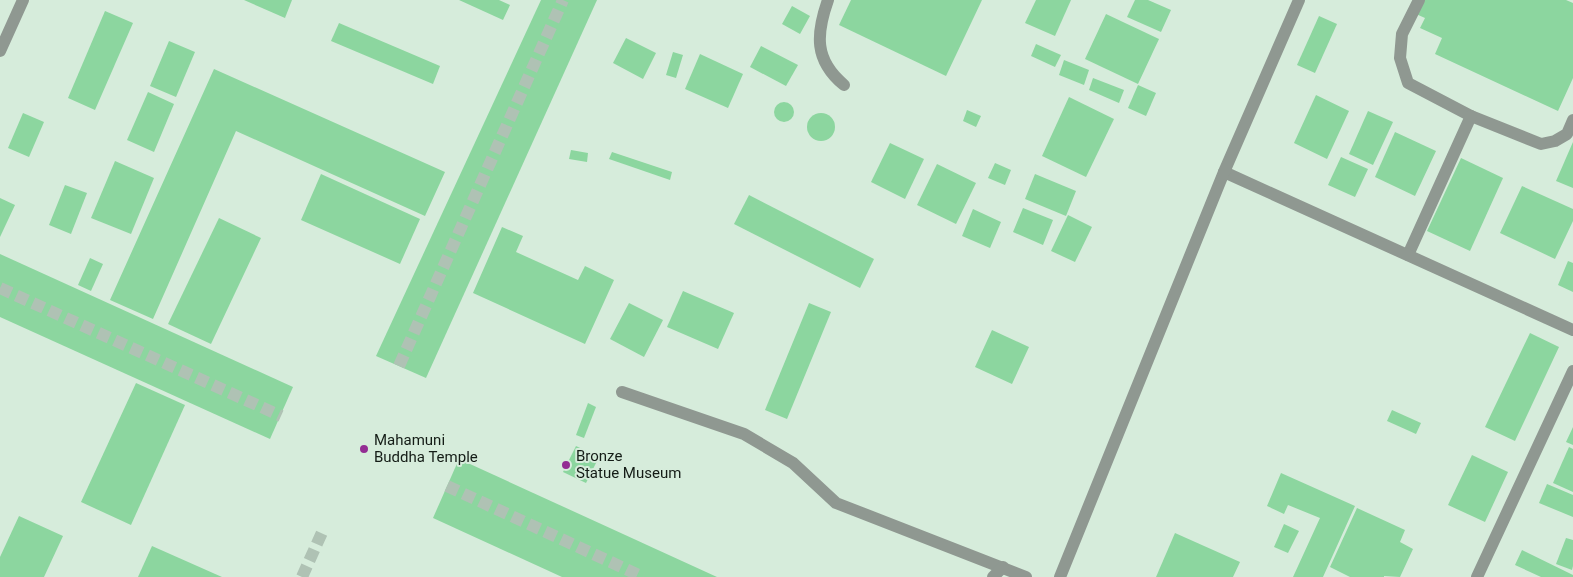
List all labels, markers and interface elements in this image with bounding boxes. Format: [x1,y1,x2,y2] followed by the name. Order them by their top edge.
[374,431,478,466] place label: Mahamuni Buddha Temple
[358,443,370,455] marker: Mahamuni Buddha Temple
[576,447,681,482] place label: Bronze Statue Museum
[560,459,572,471] marker: Bronze Statue Museum

